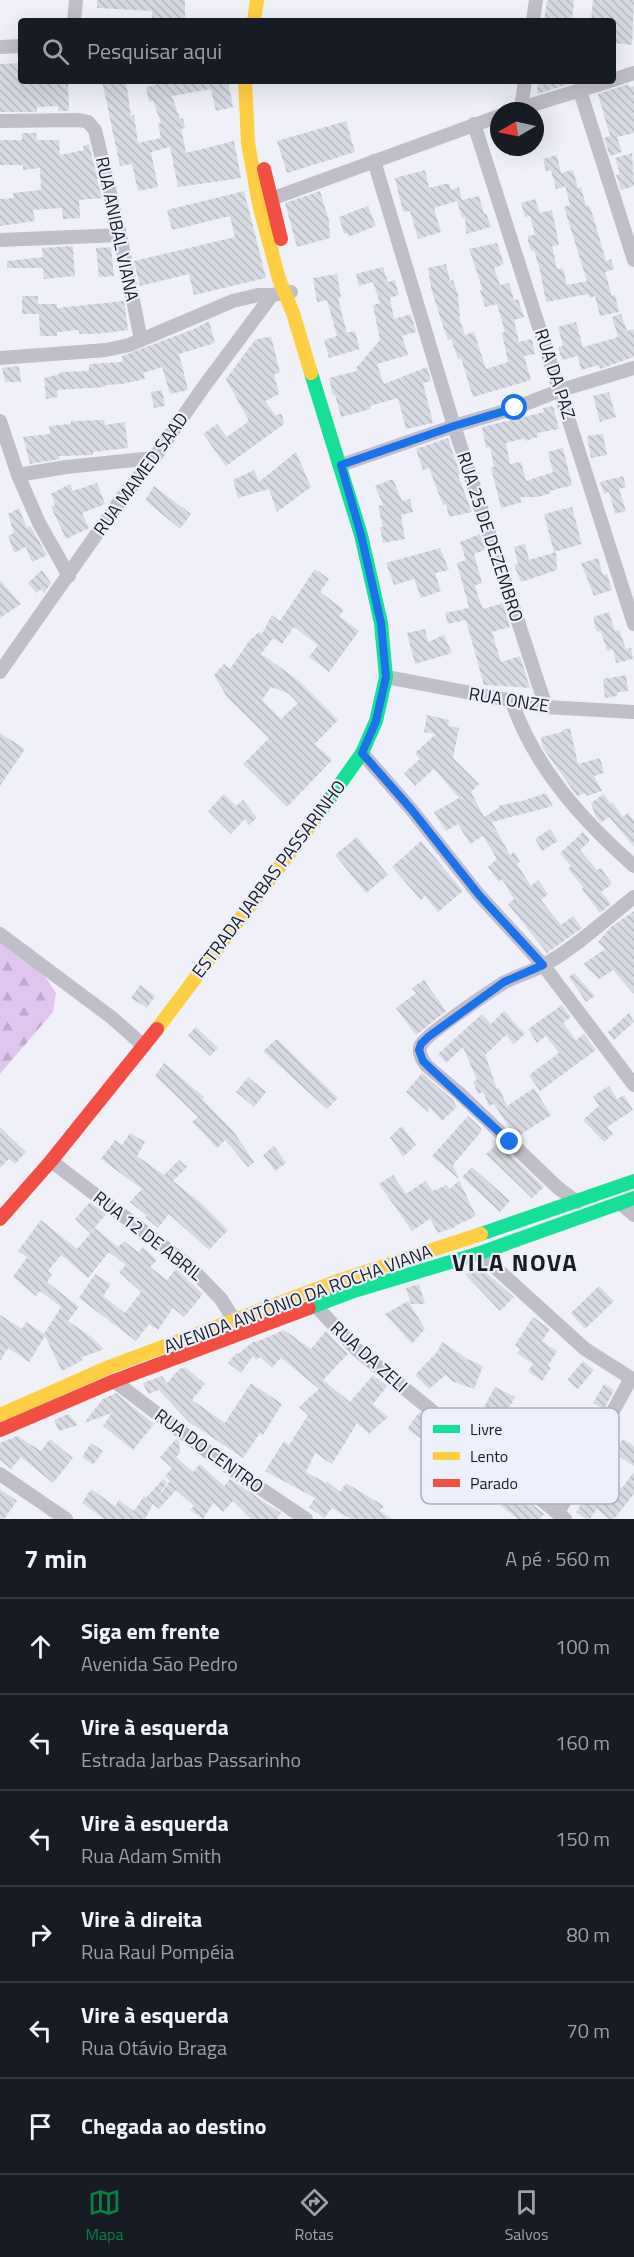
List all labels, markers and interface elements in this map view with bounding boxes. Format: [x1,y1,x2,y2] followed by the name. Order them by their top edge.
[18,18,616,84] search box
[87,34,222,68] text: Pesquisar aqui
[39,35,72,68] icon: search
[490,102,544,156] north arrow
[89,154,146,304] street label: RUA ANIBAL VIANA
[528,325,583,423] street label: RUA DA PAZ
[501,394,527,420] route start
[87,407,195,541] street label: RUA MAMED SAAD
[450,448,531,625] street label: RUA 25 DE DEZEMBRO
[467,680,551,719] street label: RUA ONZE
[185,774,352,983] street label: ESTRADA JARBAS PASSARINHO
[496,1128,522,1154] route end
[88,1184,209,1287] street label: RUA 12 DE ABRIL
[160,1237,436,1360] street label: AVENIDA ANTÔNIO DA ROCHA VIANA
[452,1244,578,1280] district label: VILA NOVA
[325,1314,414,1399] street label: RUA DA ZELI
[149,1402,269,1499] street label: RUA DO CENTRO
[421,1408,619,1504] legend
[470,1417,502,1441] text: Livre
[470,1444,508,1468] text: Lento
[470,1471,518,1495] text: Parado
[24,1539,87,1578] text: 7 min
[505,1543,610,1574] text: A pé · 560 m
[81,1614,220,1648] text: Siga em frente
[24,1630,57,1663] icon: ahead
[555,1631,610,1662] text: 100 m
[81,1648,238,1679] text: Avenida São Pedro
[81,1710,229,1744] text: Vire à esquerda
[24,1726,57,1759] icon: left
[555,1727,610,1758] text: 160 m
[81,1744,301,1775] text: Estrada Jarbas Passarinho
[81,1806,229,1840] text: Vire à esquerda
[24,1822,57,1855] icon: left
[555,1823,610,1854] text: 150 m
[81,1840,222,1871] text: Rua Adam Smith
[81,1902,202,1936] text: Vire à direita
[24,1918,57,1951] icon: right
[566,1919,610,1950] text: 80 m
[81,1936,234,1967] text: Rua Raul Pompéia
[81,1998,229,2032] text: Vire à esquerda
[24,2014,57,2047] icon: left
[566,2015,610,2046] text: 70 m
[81,2032,227,2063] text: Rua Otávio Braga
[81,2109,267,2143] text: Chegada ao destino
[24,2110,57,2143] icon: arrive
[86,2186,123,2246] tab: Mapa
[294,2186,334,2246] tab: Rotas
[505,2186,548,2246] tab: Salvos

